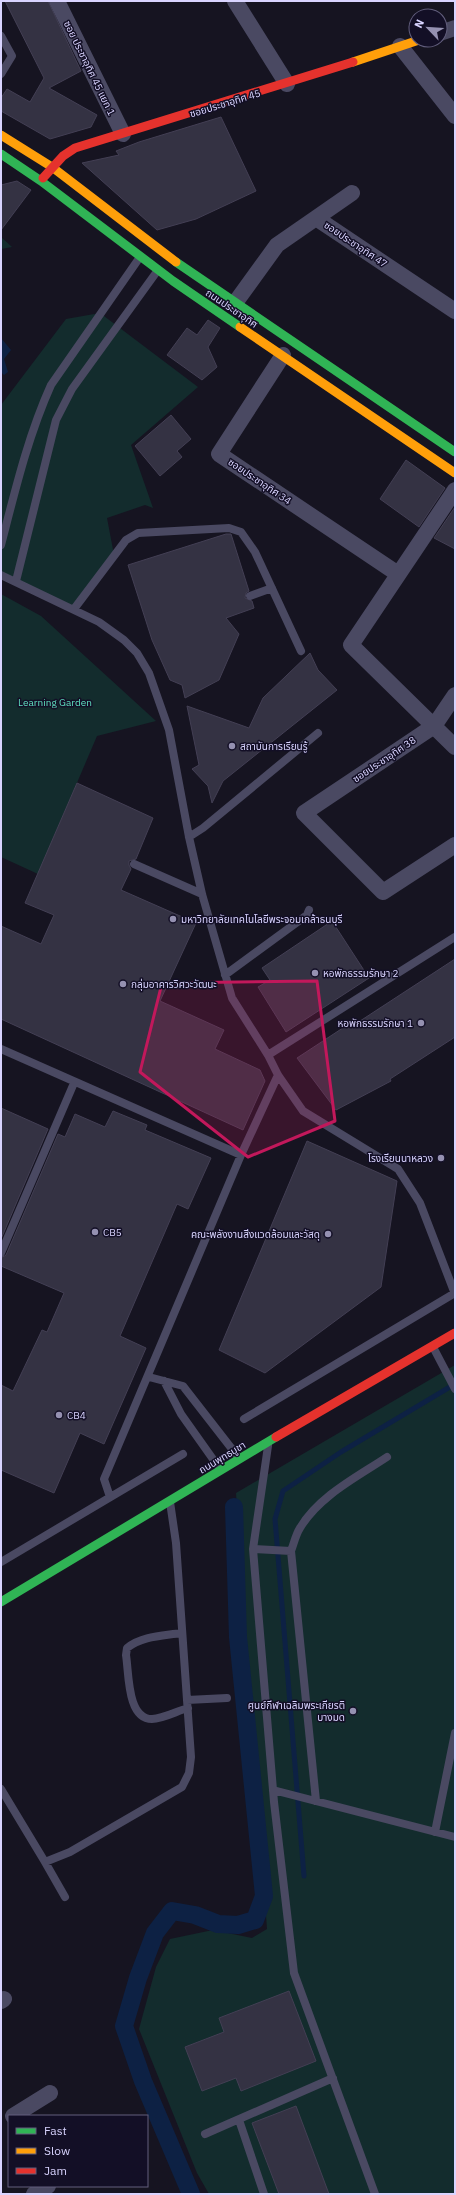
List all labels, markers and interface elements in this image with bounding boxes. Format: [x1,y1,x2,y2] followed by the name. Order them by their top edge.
[408,8,448,48] north arrow
[411,17,427,30] text: N
[61,19,118,118] street label: ซอย ประชาอุทิศ 45 แยก 1
[188,87,262,120] street label: ซอยประชาอุทิศ 45
[322,218,390,270] street label: ซอยประชาอุทิศ 47
[203,286,260,331] street label: ถนนประชาอุทิศ
[226,455,294,507] street label: ซอยประชาอุทิศ 34
[18,696,92,709] park label: Learning Garden
[350,733,418,785] street label: ซอยประชาอุทิศ 38
[240,740,308,753] place label: สถาบันการเรียนรู้
[227,741,237,751] marker: สถาบันการเรียนรู้
[181,913,343,926] place label: มหาวิทยาลัยเทคโนโลยีพระจอมเกล้าธนบุรี
[168,914,178,924] marker: มหาวิทยาลัยเทคโนโลยีพระจอมเกล้าธนบุรี
[323,967,399,980] place label: หอพักธรรมรักษา 2
[310,968,320,978] marker: หอพักธรรมรักษา 2
[131,978,217,991] place label: กลุ่มอาคารวิศวะวัฒนะ
[118,979,128,989] marker: กลุ่มอาคารวิศวะวัฒนะ
[337,1017,413,1030] place label: หอพักธรรมรักษา 1
[416,1018,426,1028] marker: หอพักธรรมรักษา 1
[368,1152,433,1165] place label: โรงเรียนนาหลวง
[436,1153,446,1163] marker: โรงเรียนนาหลวง
[103,1226,122,1239] place label: CB5
[90,1227,100,1237] marker: CB5
[191,1228,320,1241] place label: คณะพลังงานสิ่งแวดล้อมและวัสดุ
[323,1229,333,1239] marker: คณะพลังงานสิ่งแวดล้อมและวัสดุ
[67,1409,86,1422] place label: CB4
[54,1410,64,1420] marker: CB4
[196,1438,248,1476] street label: ถนนพุทธบูชา
[248,1699,345,1724] place label: ศูนย์กีฬาเฉลิมพระเกียรติ บางมด
[348,1706,358,1716] marker: ศูนย์กีฬาเฉลิมพระเกียรติ บางมด
[8,2115,148,2187] legend
[44,2123,67,2138] text: Fast
[44,2143,70,2158] text: Slow
[44,2163,67,2178] text: Jam

